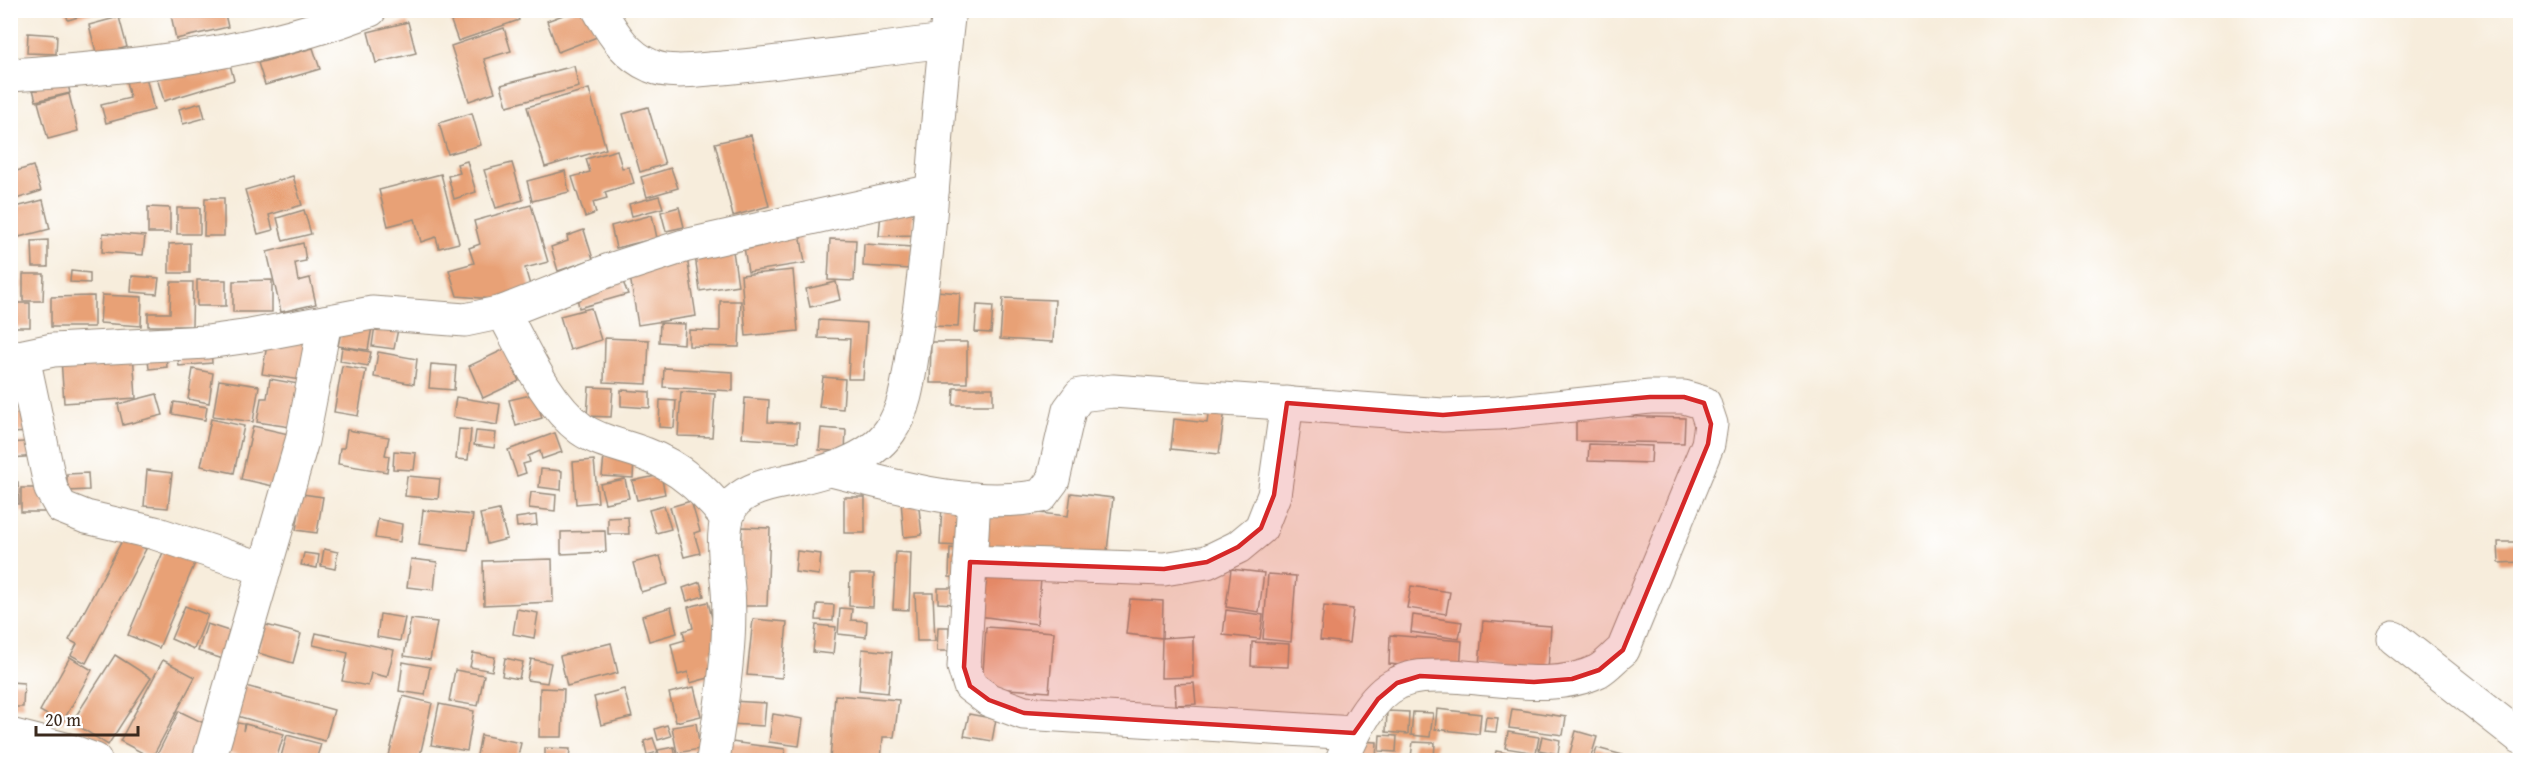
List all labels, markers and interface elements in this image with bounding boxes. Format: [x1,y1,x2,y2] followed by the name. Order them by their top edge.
[36,699,138,737] scale bar
[45,706,81,733] text: 20 m

